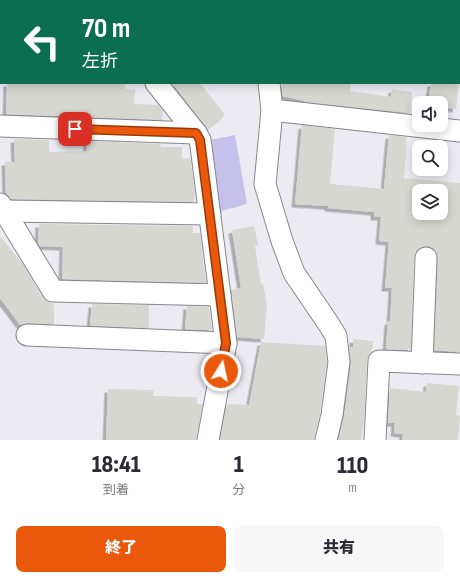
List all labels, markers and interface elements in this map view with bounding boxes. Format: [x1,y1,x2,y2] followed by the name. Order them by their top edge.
[82,12,130,45] text: 70 m
[16,16,68,68] icon: left
[82,51,118,72] text: 左折
[412,96,448,220] map controls
[412,96,448,132] button: sound
[58,112,92,146] pin
[64,118,86,140] icon: arrive
[412,140,448,176] button: search
[412,184,448,220] button: layers
[200,350,242,392] position arrow
[92,450,141,479] text: 18:41
[234,450,244,479] text: 1
[337,451,368,480] text: 110
[348,480,357,496] text: m
[103,482,129,498] text: 到着
[232,482,245,498] text: 分
[16,526,226,572] button: 終了
[234,526,444,572] button: 共有

